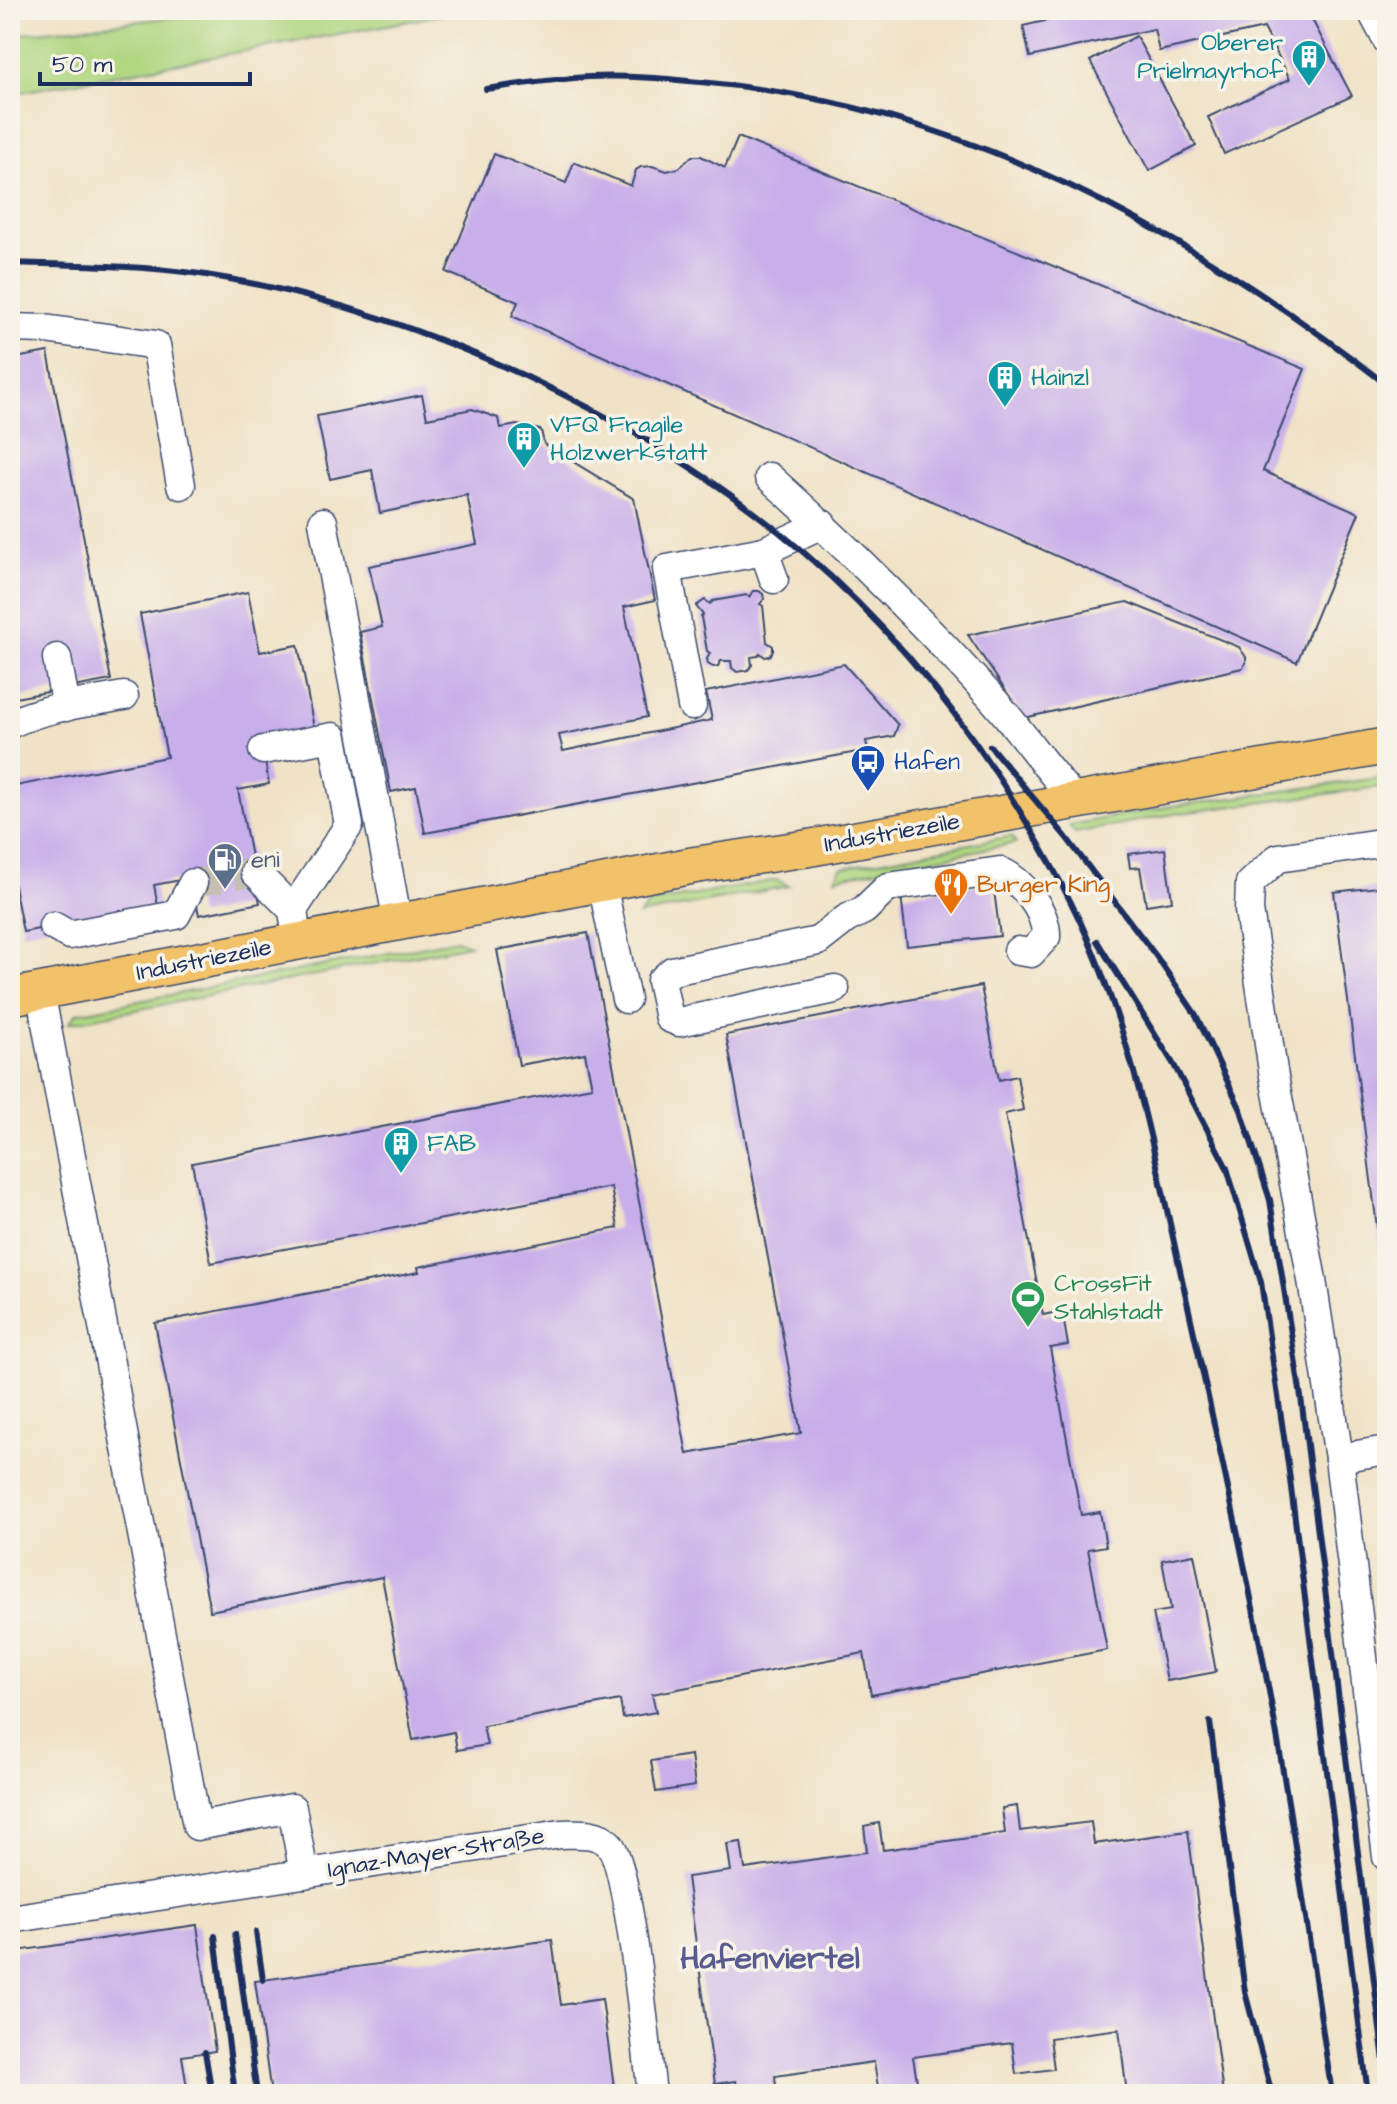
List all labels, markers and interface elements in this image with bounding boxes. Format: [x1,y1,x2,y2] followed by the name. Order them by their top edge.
[1137,26,1284,89] place label: Oberer Prielmayrhof
[40,36,250,86] scale bar
[1290,38,1328,88] building icon: Oberer Prielmayrhof
[52,48,113,82] text: 50 m
[986,359,1024,409] building icon: Hainzl
[1031,361,1089,395] place label: Hainzl
[550,408,708,470] place label: VFQ Fragile Holzwerkstatt
[505,420,543,470] building icon: VFQ Fragile Holzwerkstatt
[849,743,887,793] bus stop icon: Hafen
[894,745,960,779] place label: Hafen
[822,804,962,862] street label: Industriezeile
[206,841,244,891] fuel station icon: eni
[251,843,280,877] place label: eni
[932,866,970,916] restaurant icon: Burger King
[977,868,1110,903] place label: Burger King
[134,930,274,990] street label: Industriezeile
[382,1125,420,1175] building icon: FAB
[427,1127,476,1161] place label: FAB
[1054,1267,1163,1329] place label: CrossFit Stahlstadt
[1009,1279,1047,1329] sports icon: CrossFit Stahlstadt
[325,1819,547,1888] street label: Ignaz-Mayer-Straße
[680,1936,860,1981] district label: Hafenviertel

